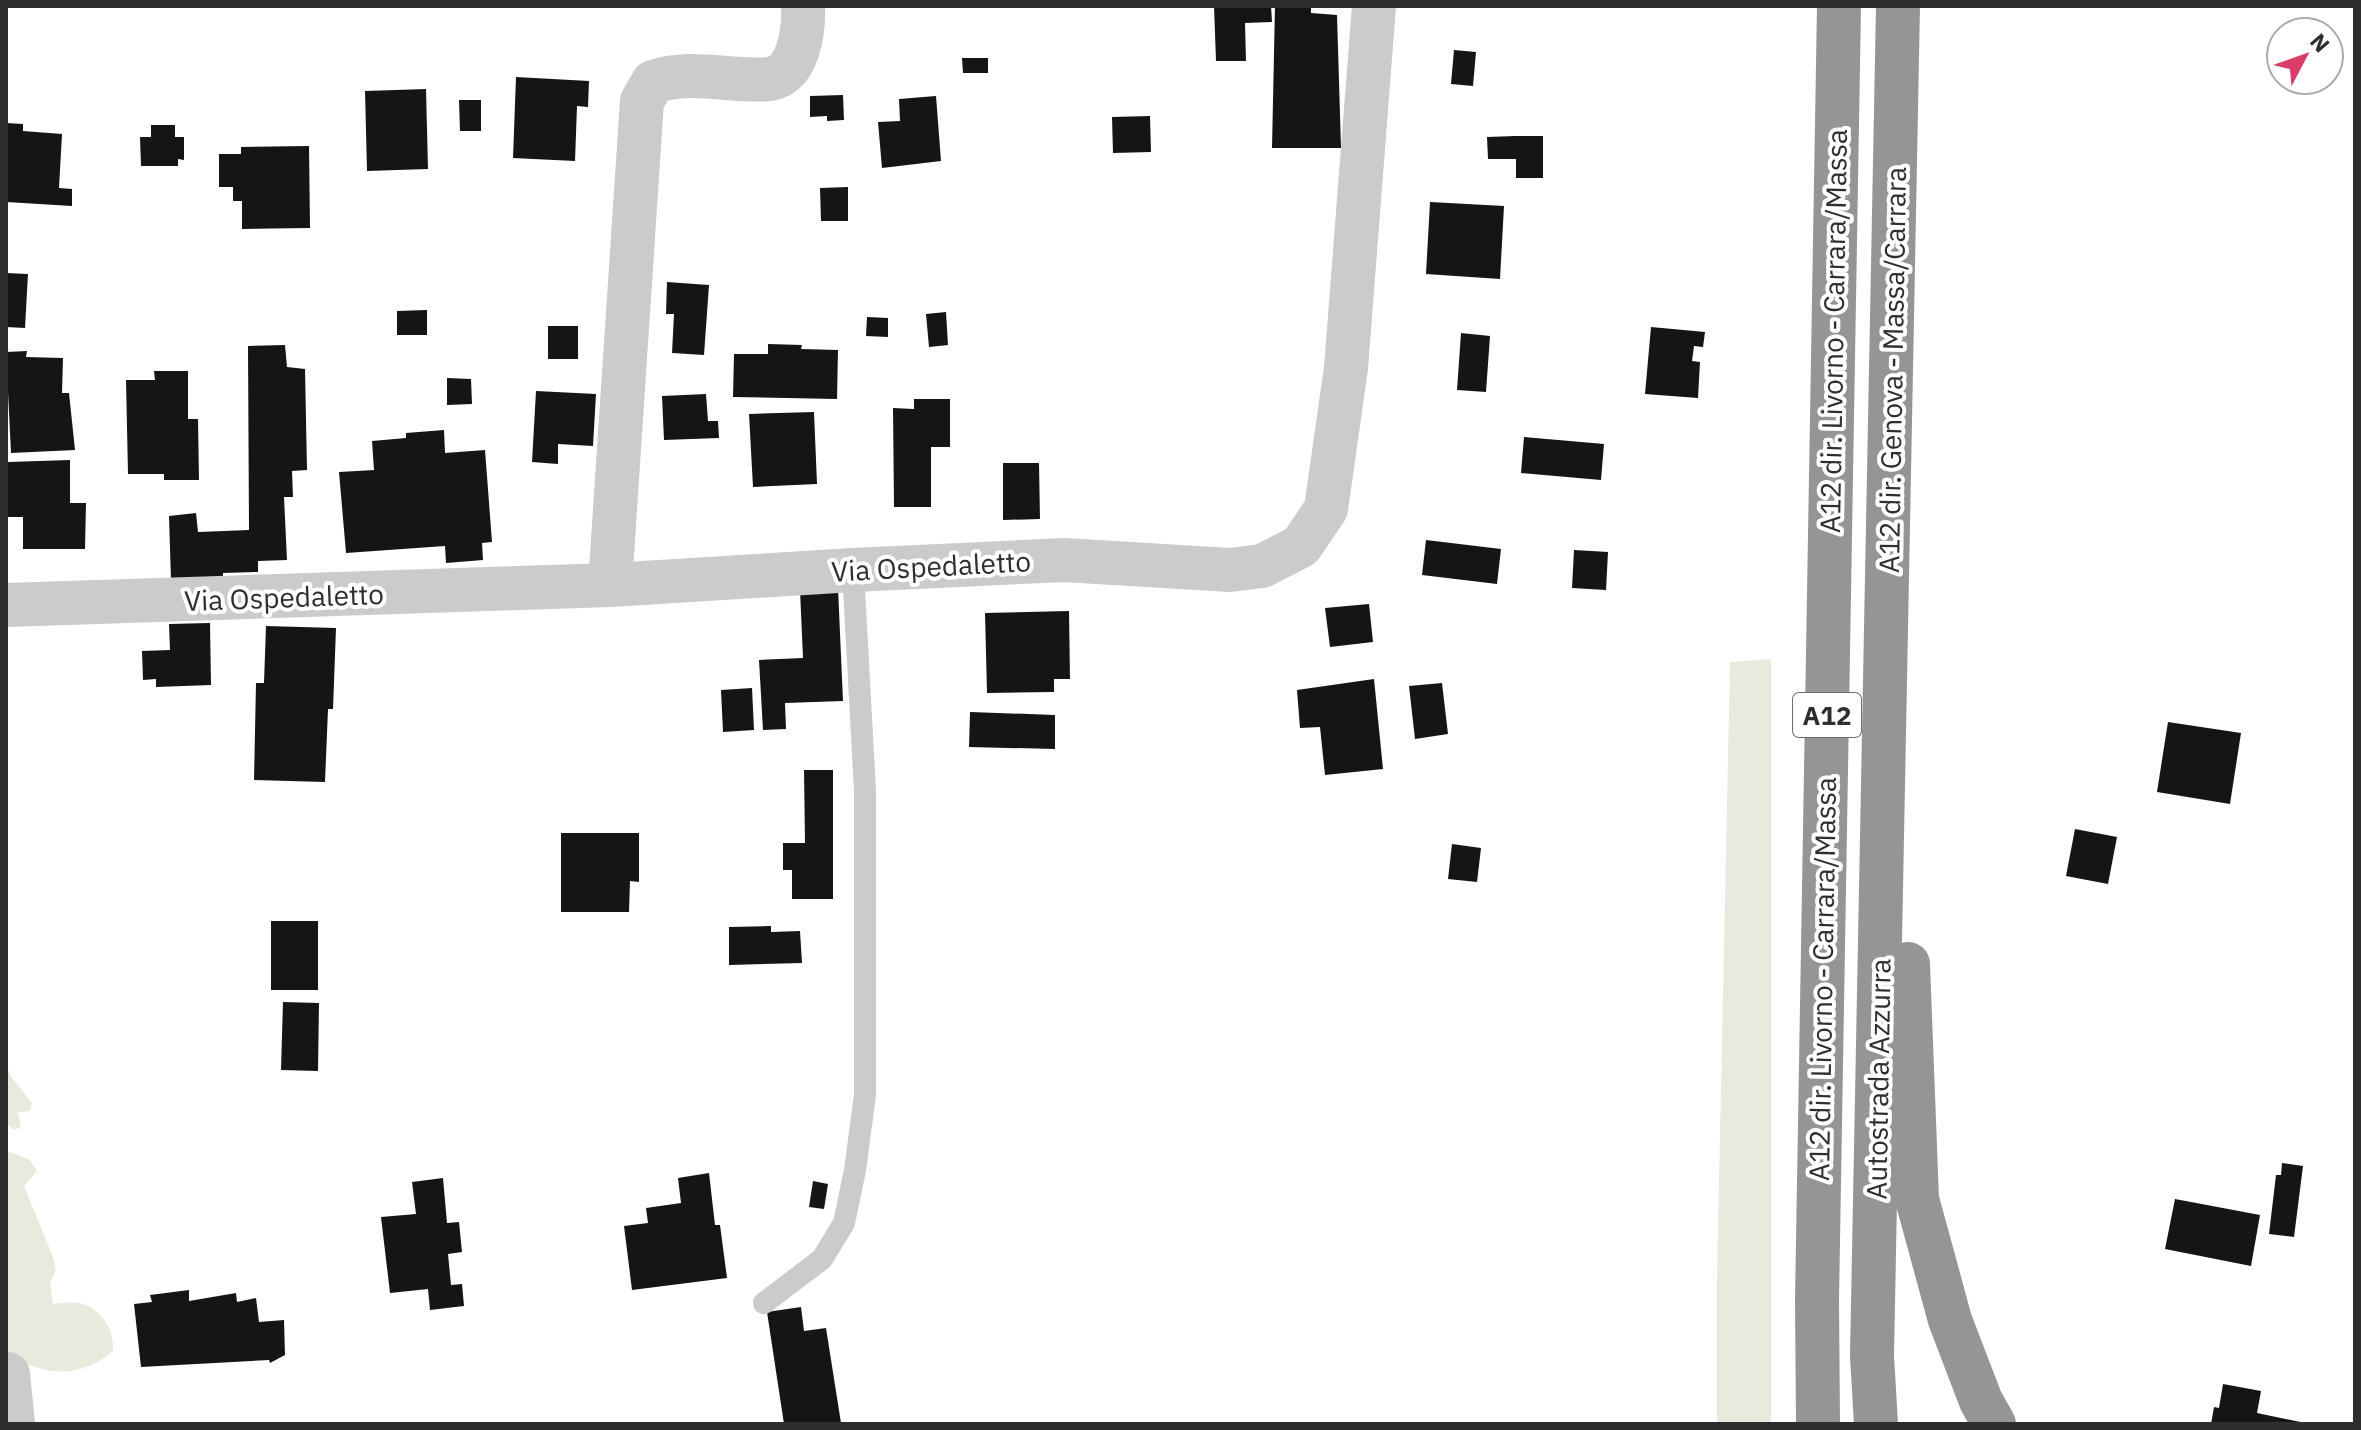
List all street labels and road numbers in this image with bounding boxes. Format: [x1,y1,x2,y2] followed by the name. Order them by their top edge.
[1811,129,1855,533] street label: A12 dir. Livorno - Carrara/Massa
[1870,167,1914,573] street label: A12 dir. Genova - Massa/Carrara
[830,542,1032,590] street label: Via Ospedaletto
[183,575,385,619] street label: Via Ospedaletto
[1793,693,1861,737] road number: A12
[1800,777,1844,1181] street label: A12 dir. Livorno - Carrara/Massa
[1857,958,1899,1200] street label: Autostrada Azzurra

